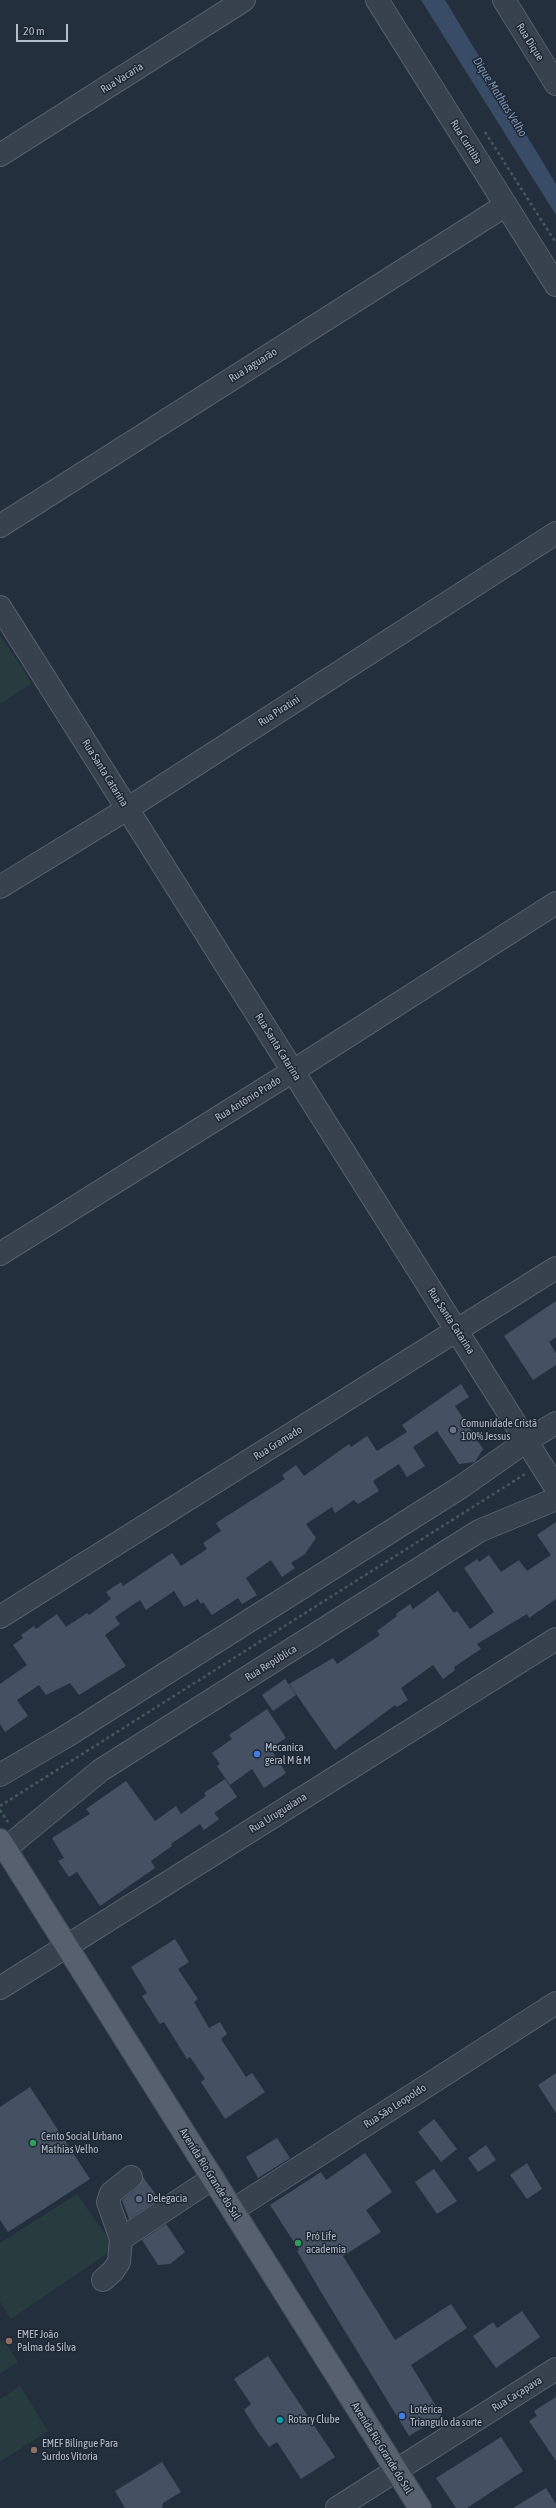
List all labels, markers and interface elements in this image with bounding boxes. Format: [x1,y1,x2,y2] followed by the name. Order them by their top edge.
[18,16,70,42] scale bar
[513,21,547,63] street label: Rua Dique
[23,24,45,38] text: 20 m
[470,55,530,139] water label: Dique Mathias Velho
[98,60,146,96] street label: Rua Vacaria
[447,118,485,166] street label: Rua Curitiba
[226,345,280,385] street label: Rua Jaguarão
[256,693,302,729] street label: Rua Piratini
[79,737,131,809] street label: Rua Santa Catarina
[252,1011,304,1083] street label: Rua Santa Catarina
[213,1074,283,1124] street label: Rua Antônio Prado
[425,1285,477,1357] street label: Rua Santa Catarina
[461,1417,537,1443] place label: Comunidade Cristã 100% Jessus
[251,1423,305,1463] street label: Rua Gramado
[448,1425,458,1435] marker: Comunidade Cristã 100% Jessus
[243,1642,299,1684] street label: Rua República
[265,1741,311,1767] place label: Mecanica geral M & M
[252,1749,262,1759] marker: Mecanica geral M & M
[247,1790,309,1836] street label: Rua Uruguaiana
[361,2081,429,2131] street label: Rua São Leopoldo
[177,2126,243,2222] street label: Avenida Rio Grande do Sul
[41,2130,123,2156] place label: Cento Social Urbano Mathias Velho
[28,2138,38,2148] marker: Cento Social Urbano Mathias Velho
[147,2192,187,2206] place label: Delegacia
[134,2194,144,2204] marker: Delegacia
[306,2230,346,2256] place label: Pró Life academia
[293,2238,303,2248] marker: Pró Life academia
[17,2328,76,2354] place label: EMEF João Palma da Silva
[4,2336,14,2346] marker: EMEF João Palma da Silva
[490,2373,544,2415] street label: Rua Caçapava
[349,2400,415,2496] street label: Avenida Rio Grande do Sul
[410,2403,482,2429] place label: Lotérica Triangulo da sorte
[397,2411,407,2421] marker: Lotérica Triangulo da sorte
[288,2413,340,2427] place label: Rotary Clube
[275,2415,285,2425] marker: Rotary Clube
[42,2437,118,2463] place label: EMEF Bilíngue Para Surdos Vitoria
[29,2445,39,2455] marker: EMEF Bilíngue Para Surdos Vitoria

